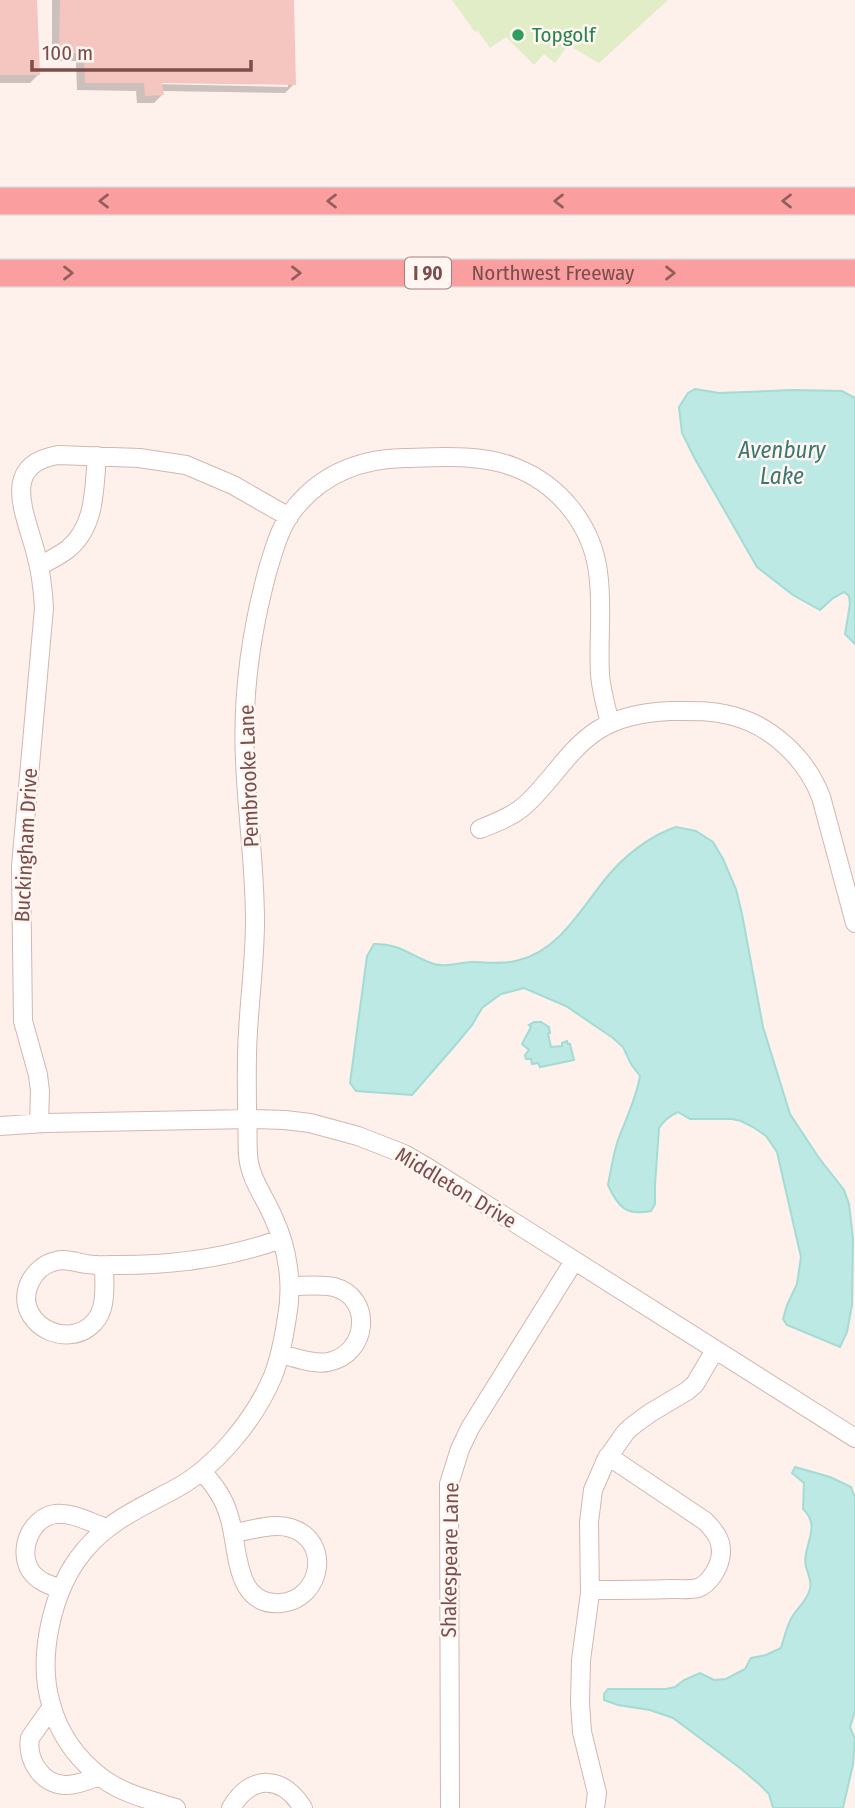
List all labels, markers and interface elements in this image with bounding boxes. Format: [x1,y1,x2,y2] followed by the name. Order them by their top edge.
[532,22,597,48] place label: Topgolf
[510,27,526,43] marker: Topgolf
[32,28,250,72] scale bar
[42,40,93,66] text: 100 m
[99,193,109,209] one-way arrow
[326,193,337,209] one-way arrow
[554,193,564,209] one-way arrow
[781,193,792,209] one-way arrow
[405,258,451,288] road number: I 90
[472,260,635,286] street label: Northwest Freeway
[63,265,74,281] one-way arrow
[291,265,301,281] one-way arrow
[665,265,676,281] one-way arrow
[737,436,826,490] water label: Avenbury Lake
[234,704,264,848] street label: Pembrooke Lane
[9,767,43,923] street label: Buckingham Drive
[391,1142,521,1234] street label: Middleton Drive
[436,1482,464,1638] street label: Shakespeare Lane

